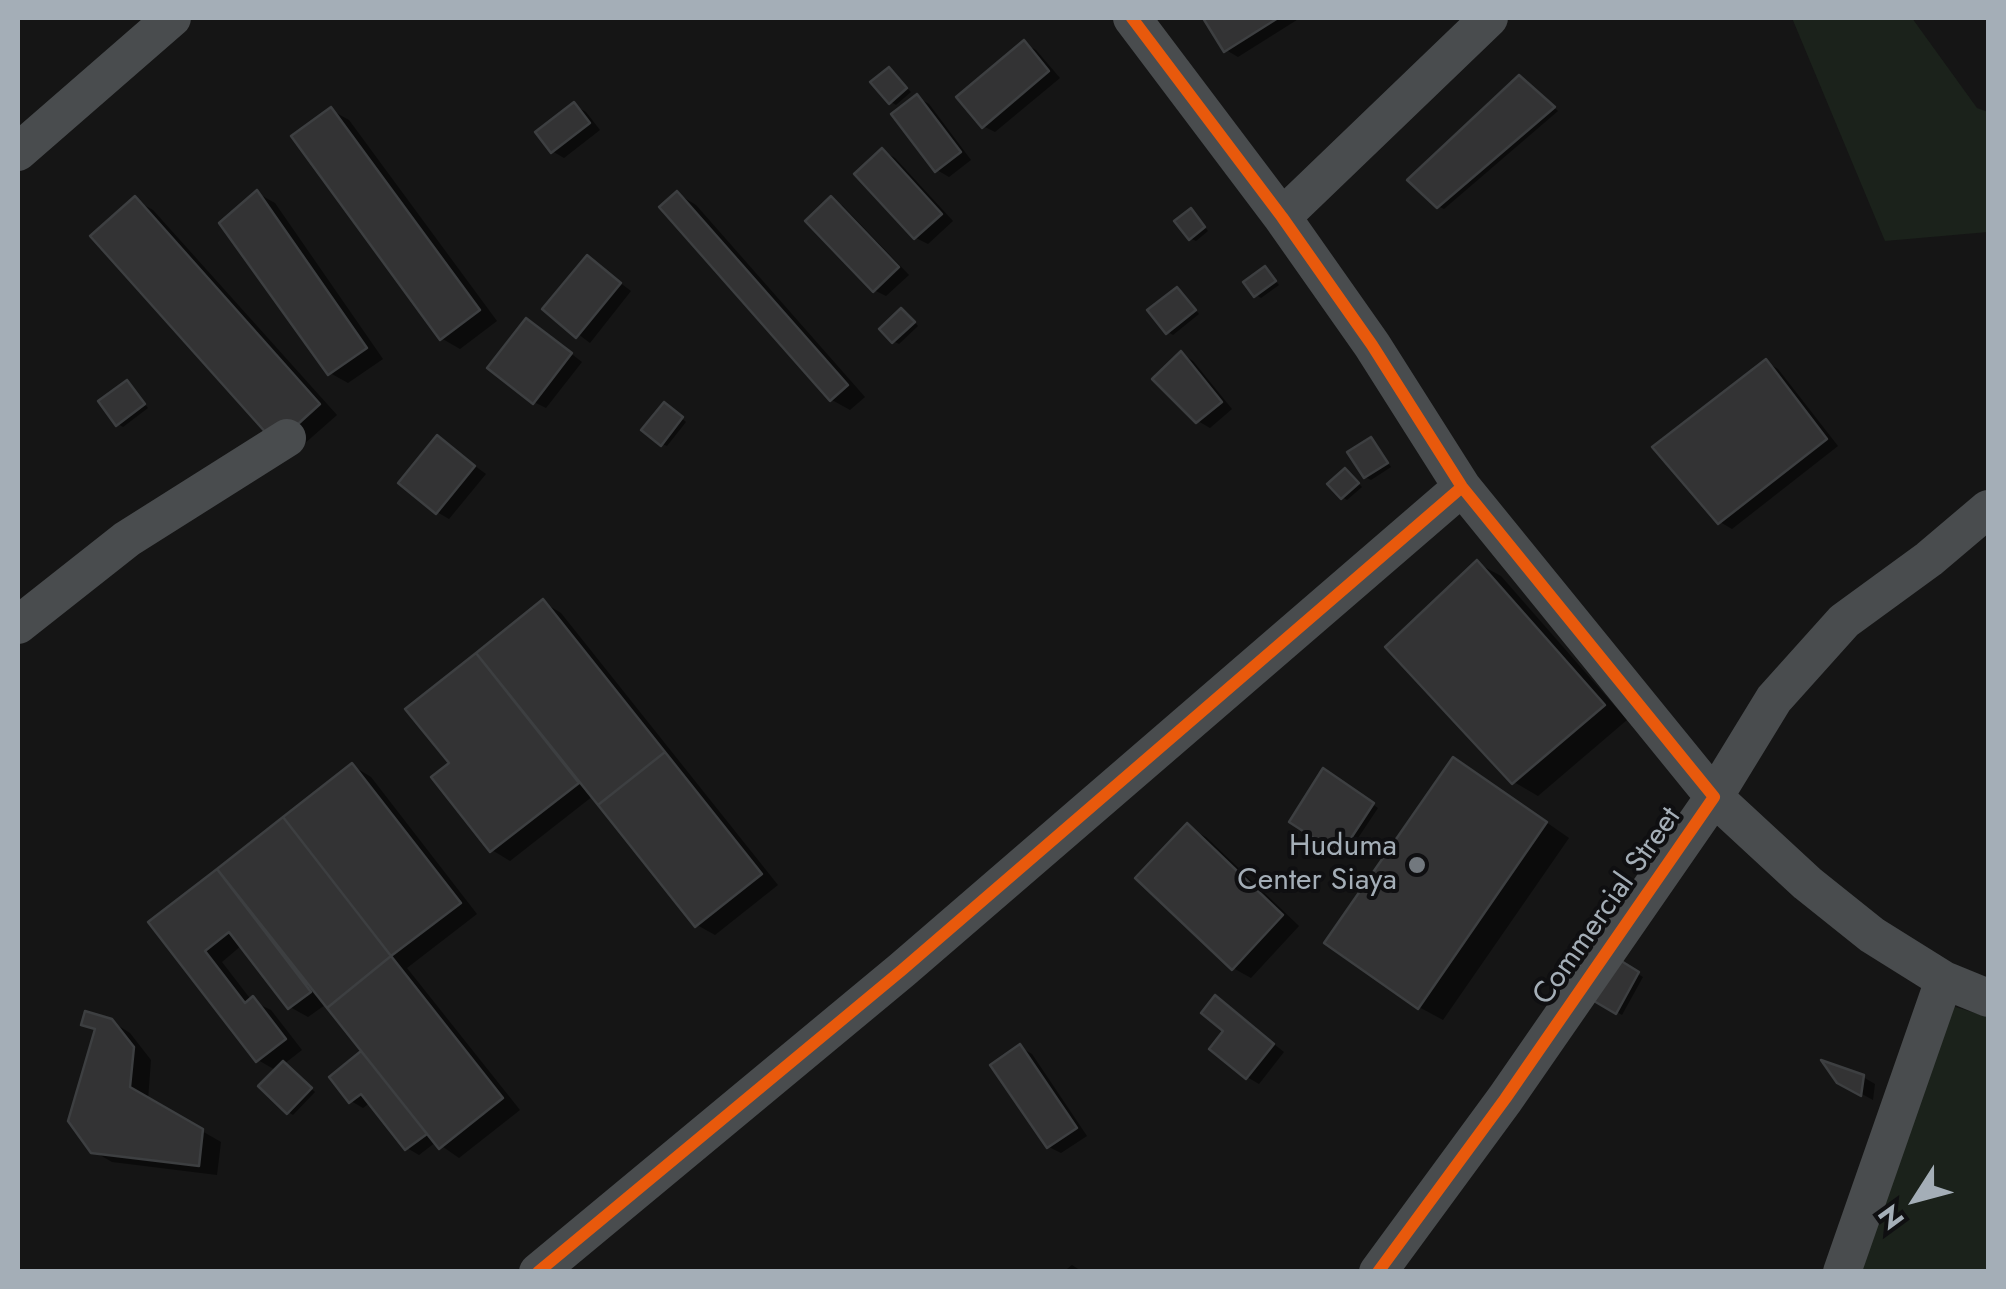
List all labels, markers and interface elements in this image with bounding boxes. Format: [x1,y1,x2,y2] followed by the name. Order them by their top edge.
[1526,801,1690,1013] street label: Commercial Street
[1237,830,1397,900] place label: Huduma Center Siaya
[1406,854,1428,876] marker: Huduma Center Siaya
[1866,1149,1966,1249] north arrow
[1868,1196,1914,1238] text: N

